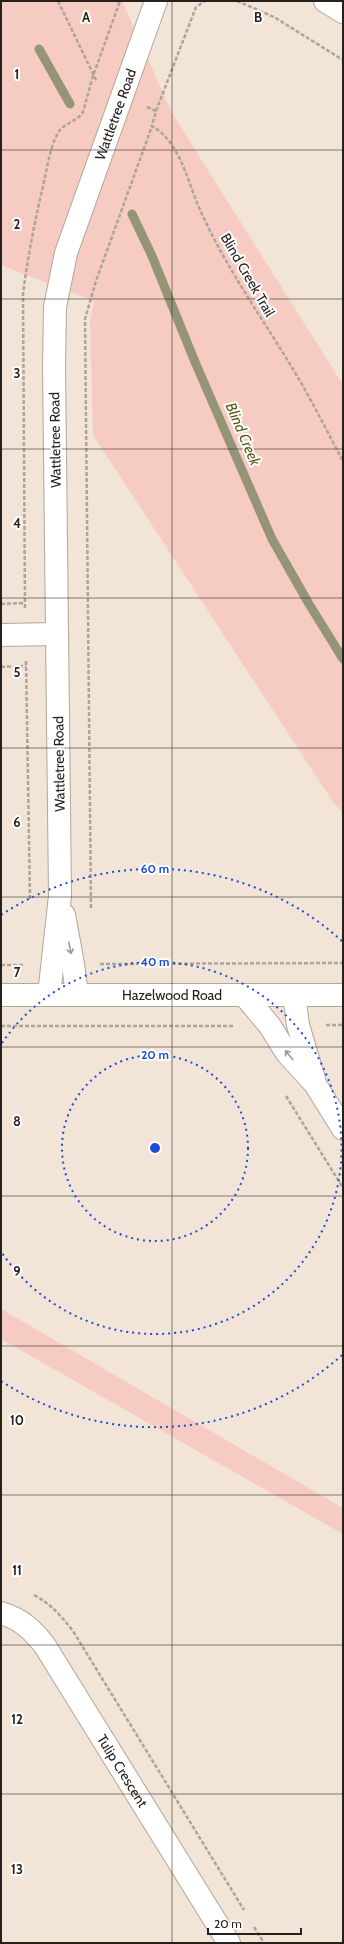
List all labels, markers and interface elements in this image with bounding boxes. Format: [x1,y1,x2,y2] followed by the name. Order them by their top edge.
[82,9,91,25] text: A
[254,9,262,25] text: B
[15,66,19,82] text: 1
[91,66,140,163] street label: Wattletree Road
[14,216,21,232] text: 2
[217,230,279,321] street label: Blind Creek Trail
[13,365,21,381] text: 3
[45,392,65,488] street label: Wattletree Road
[222,400,265,469] water label: Blind Creek
[13,515,21,531] text: 4
[14,664,21,680] text: 5
[49,716,69,812] street label: Wattletree Road
[13,814,21,830] text: 6
[141,861,169,876] text: 60 m
[66,941,74,954] one-way arrow
[140,954,170,969] text: 40 m
[14,964,21,980] text: 7
[122,986,222,1004] street label: Hazelwood Road
[141,1047,169,1062] text: 20 m
[284,1050,293,1060] one-way arrow
[13,1113,21,1129] text: 8
[148,1141,162,1155] centre of rings
[13,1263,21,1279] text: 9
[10,1412,24,1428] text: 10
[12,1562,22,1578] text: 11
[11,1711,23,1727] text: 12
[93,1731,152,1811] street label: Tulip Crescent
[11,1861,23,1877] text: 13
[208,1910,301,1936] scale bar
[214,1916,242,1931] text: 20 m

